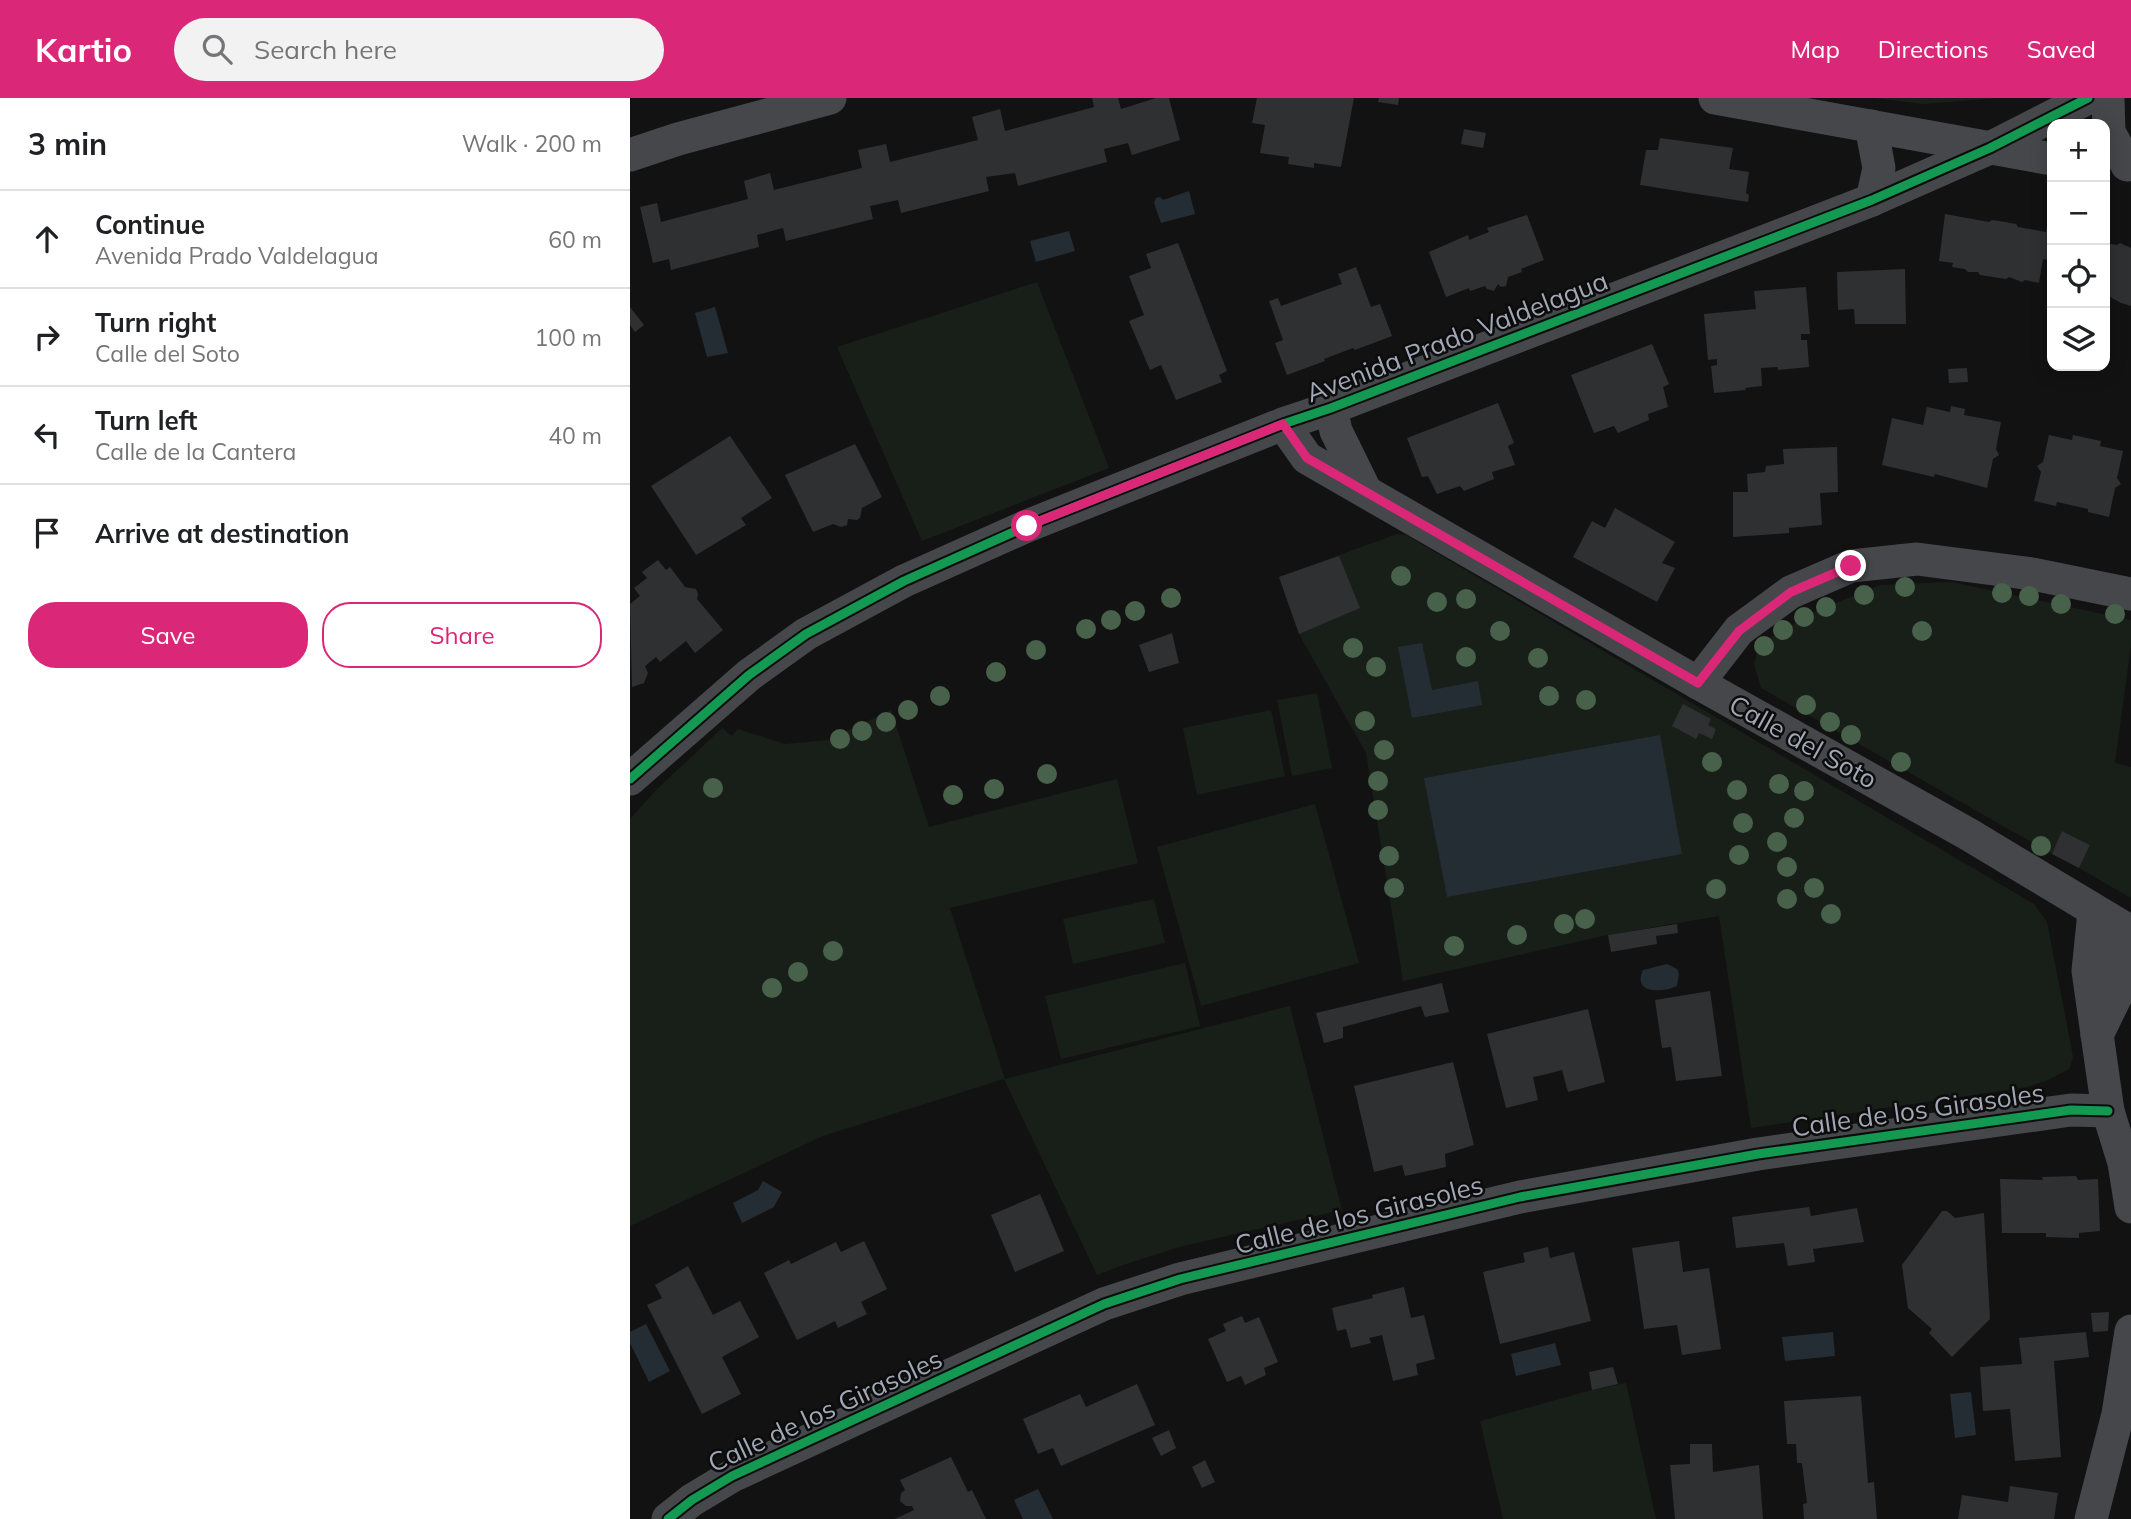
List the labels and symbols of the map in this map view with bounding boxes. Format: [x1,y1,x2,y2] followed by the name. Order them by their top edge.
[1301,264,1612,409] street label: Avenida Prado Valdelagua
[1011,510,1042,541] route start
[1835,550,1866,581] route end
[1724,687,1883,796] street label: Calle del Soto
[1790,1075,2046,1144] street label: Calle de los Girasoles
[1231,1168,1486,1261] street label: Calle de los Girasoles
[702,1342,947,1479] street label: Calle de los Girasoles

